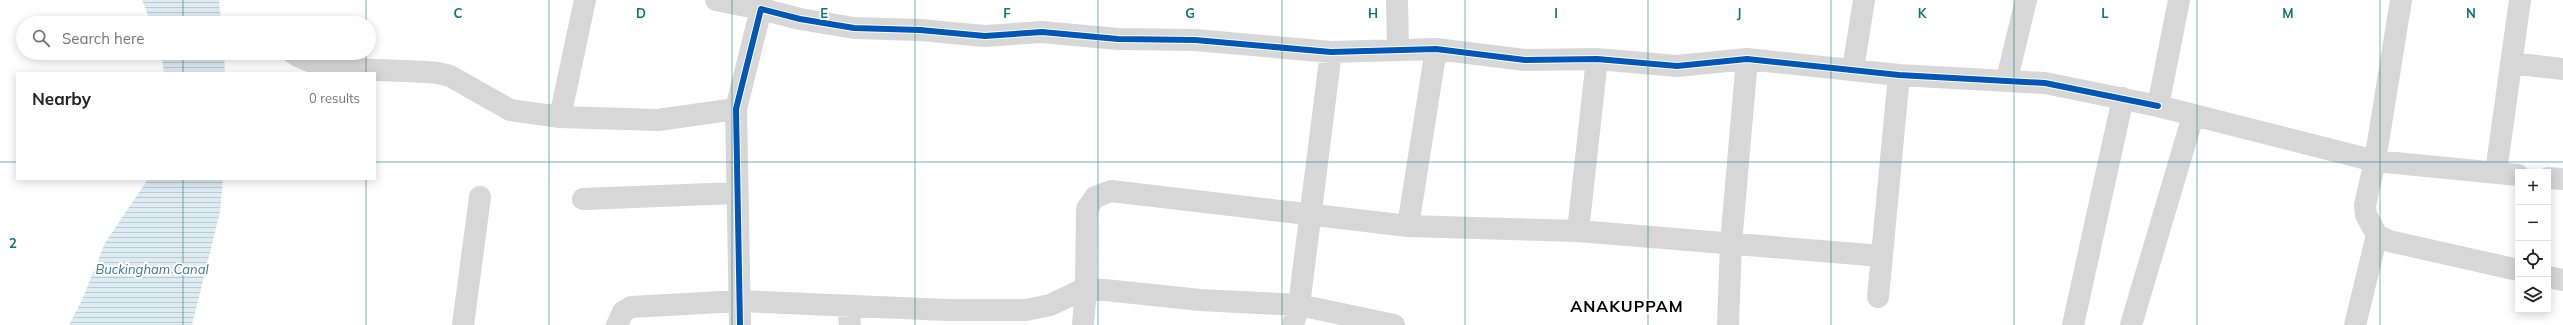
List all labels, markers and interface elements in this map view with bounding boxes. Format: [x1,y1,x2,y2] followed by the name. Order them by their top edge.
[454,5,463,21] text: C
[636,5,646,21] text: D
[820,5,828,21] text: E
[1003,5,1011,21] text: F
[1185,5,1195,21] text: G
[1368,5,1378,21] text: H
[1554,5,1558,21] text: I
[1737,5,1741,21] text: J
[1918,5,1928,21] text: K
[2101,5,2109,21] text: L
[2282,5,2294,21] text: M
[2466,5,2476,21] text: N
[16,16,376,60] search box
[30,27,52,49] icon: search
[62,29,144,48] text: Search here
[32,88,91,109] text: Nearby
[309,90,360,106] text: 0 results
[2515,169,2551,313] map controls
[2515,169,2551,205] button: +
[2515,205,2551,241] button: −
[9,235,17,251] text: 2
[2515,241,2551,277] button: locate
[95,261,210,277] water label: Buckingham Canal
[2515,277,2551,313] button: layers
[1570,296,1684,316] district label: ANAKUPPAM

